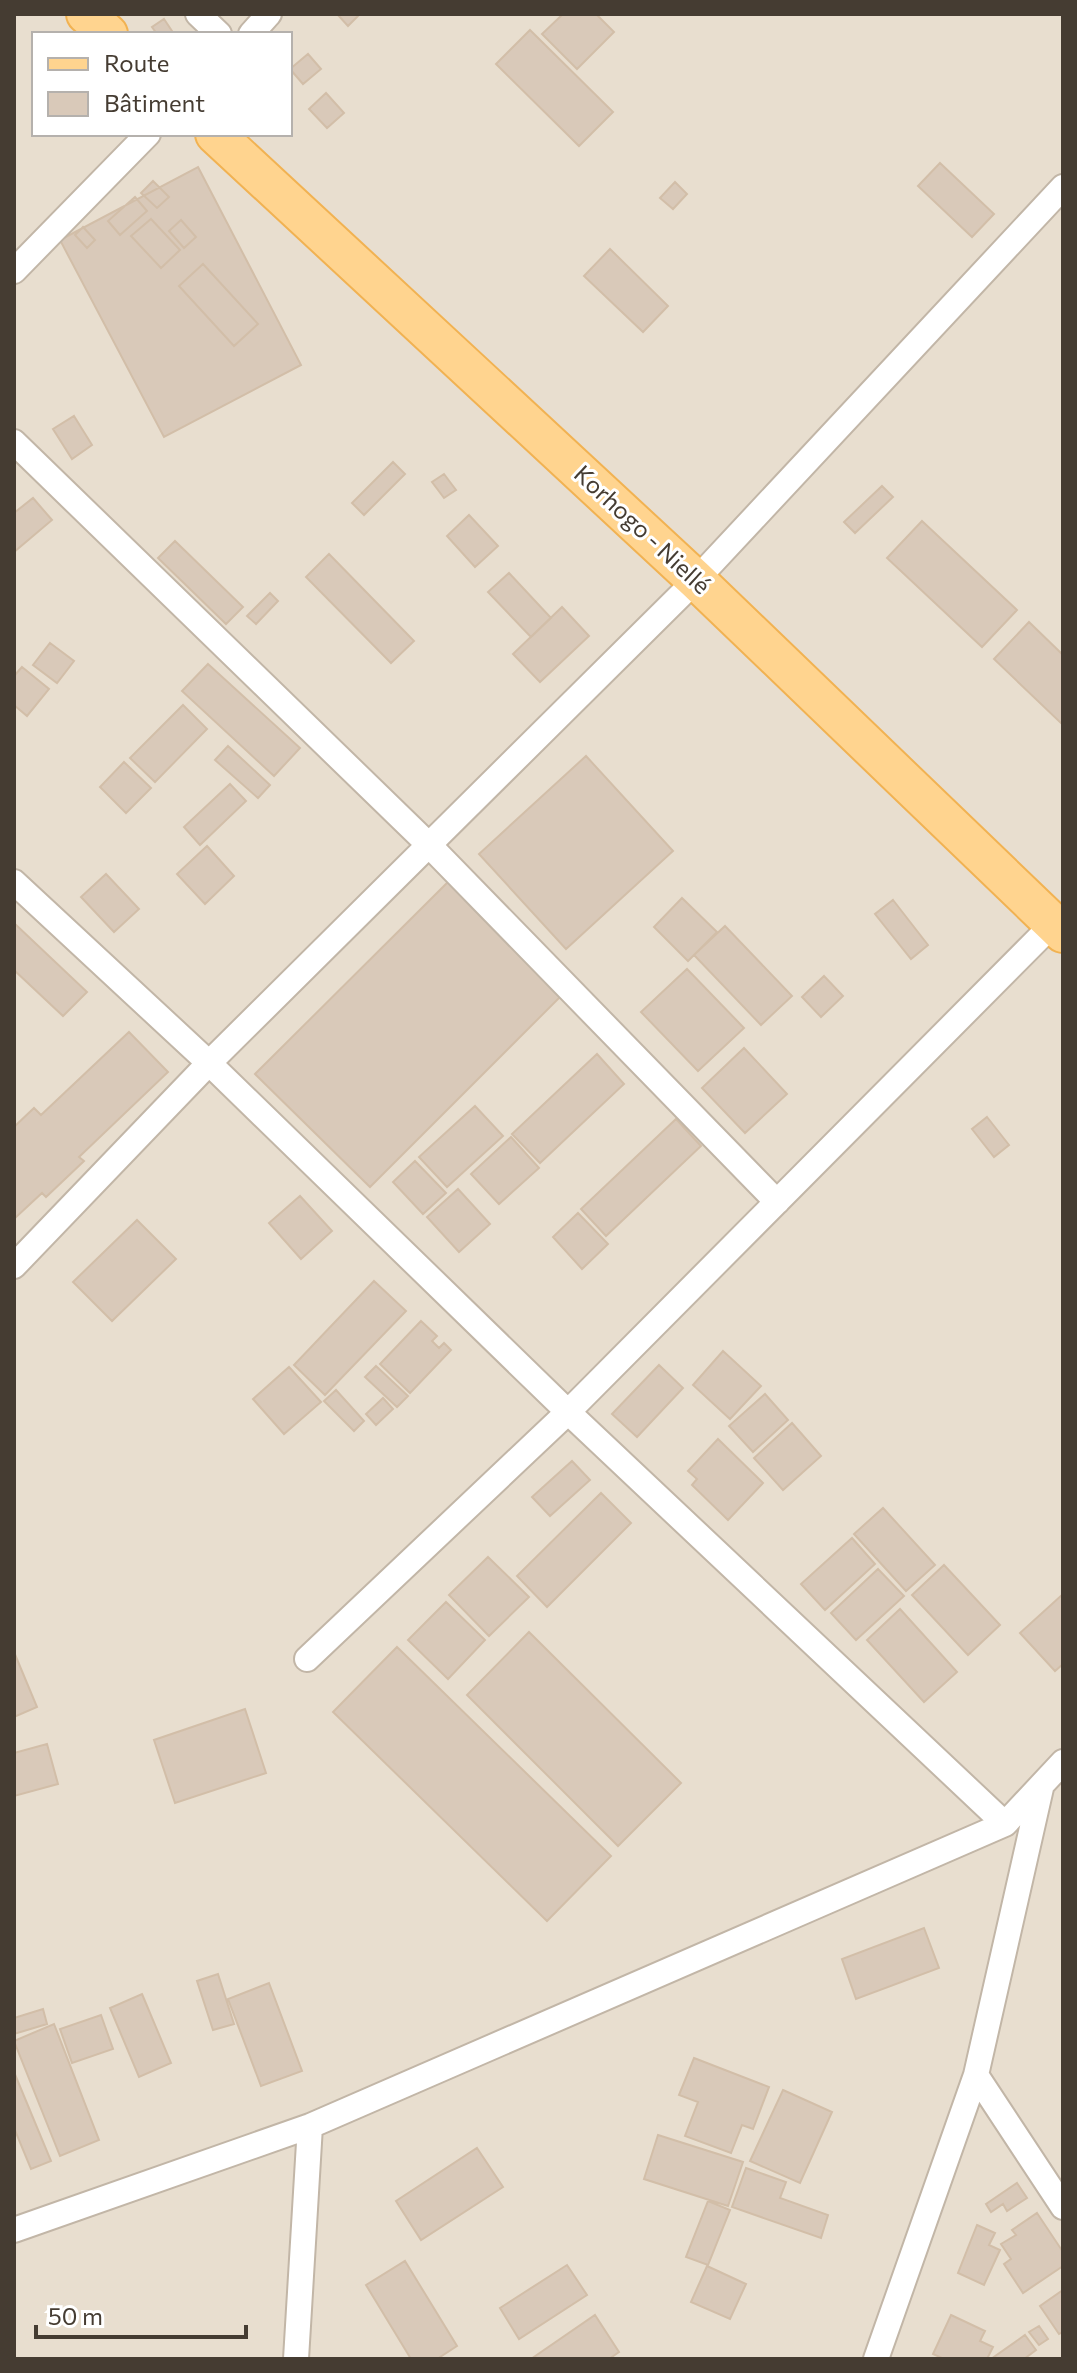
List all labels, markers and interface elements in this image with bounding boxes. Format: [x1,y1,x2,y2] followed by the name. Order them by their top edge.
[32,32,292,136] legend
[104,48,169,77] text: Route
[104,88,205,117] text: Bâtiment
[569,458,717,599] street label: Korhogo - Niellé
[36,2289,246,2339] scale bar
[48,2301,103,2330] text: 50 m

